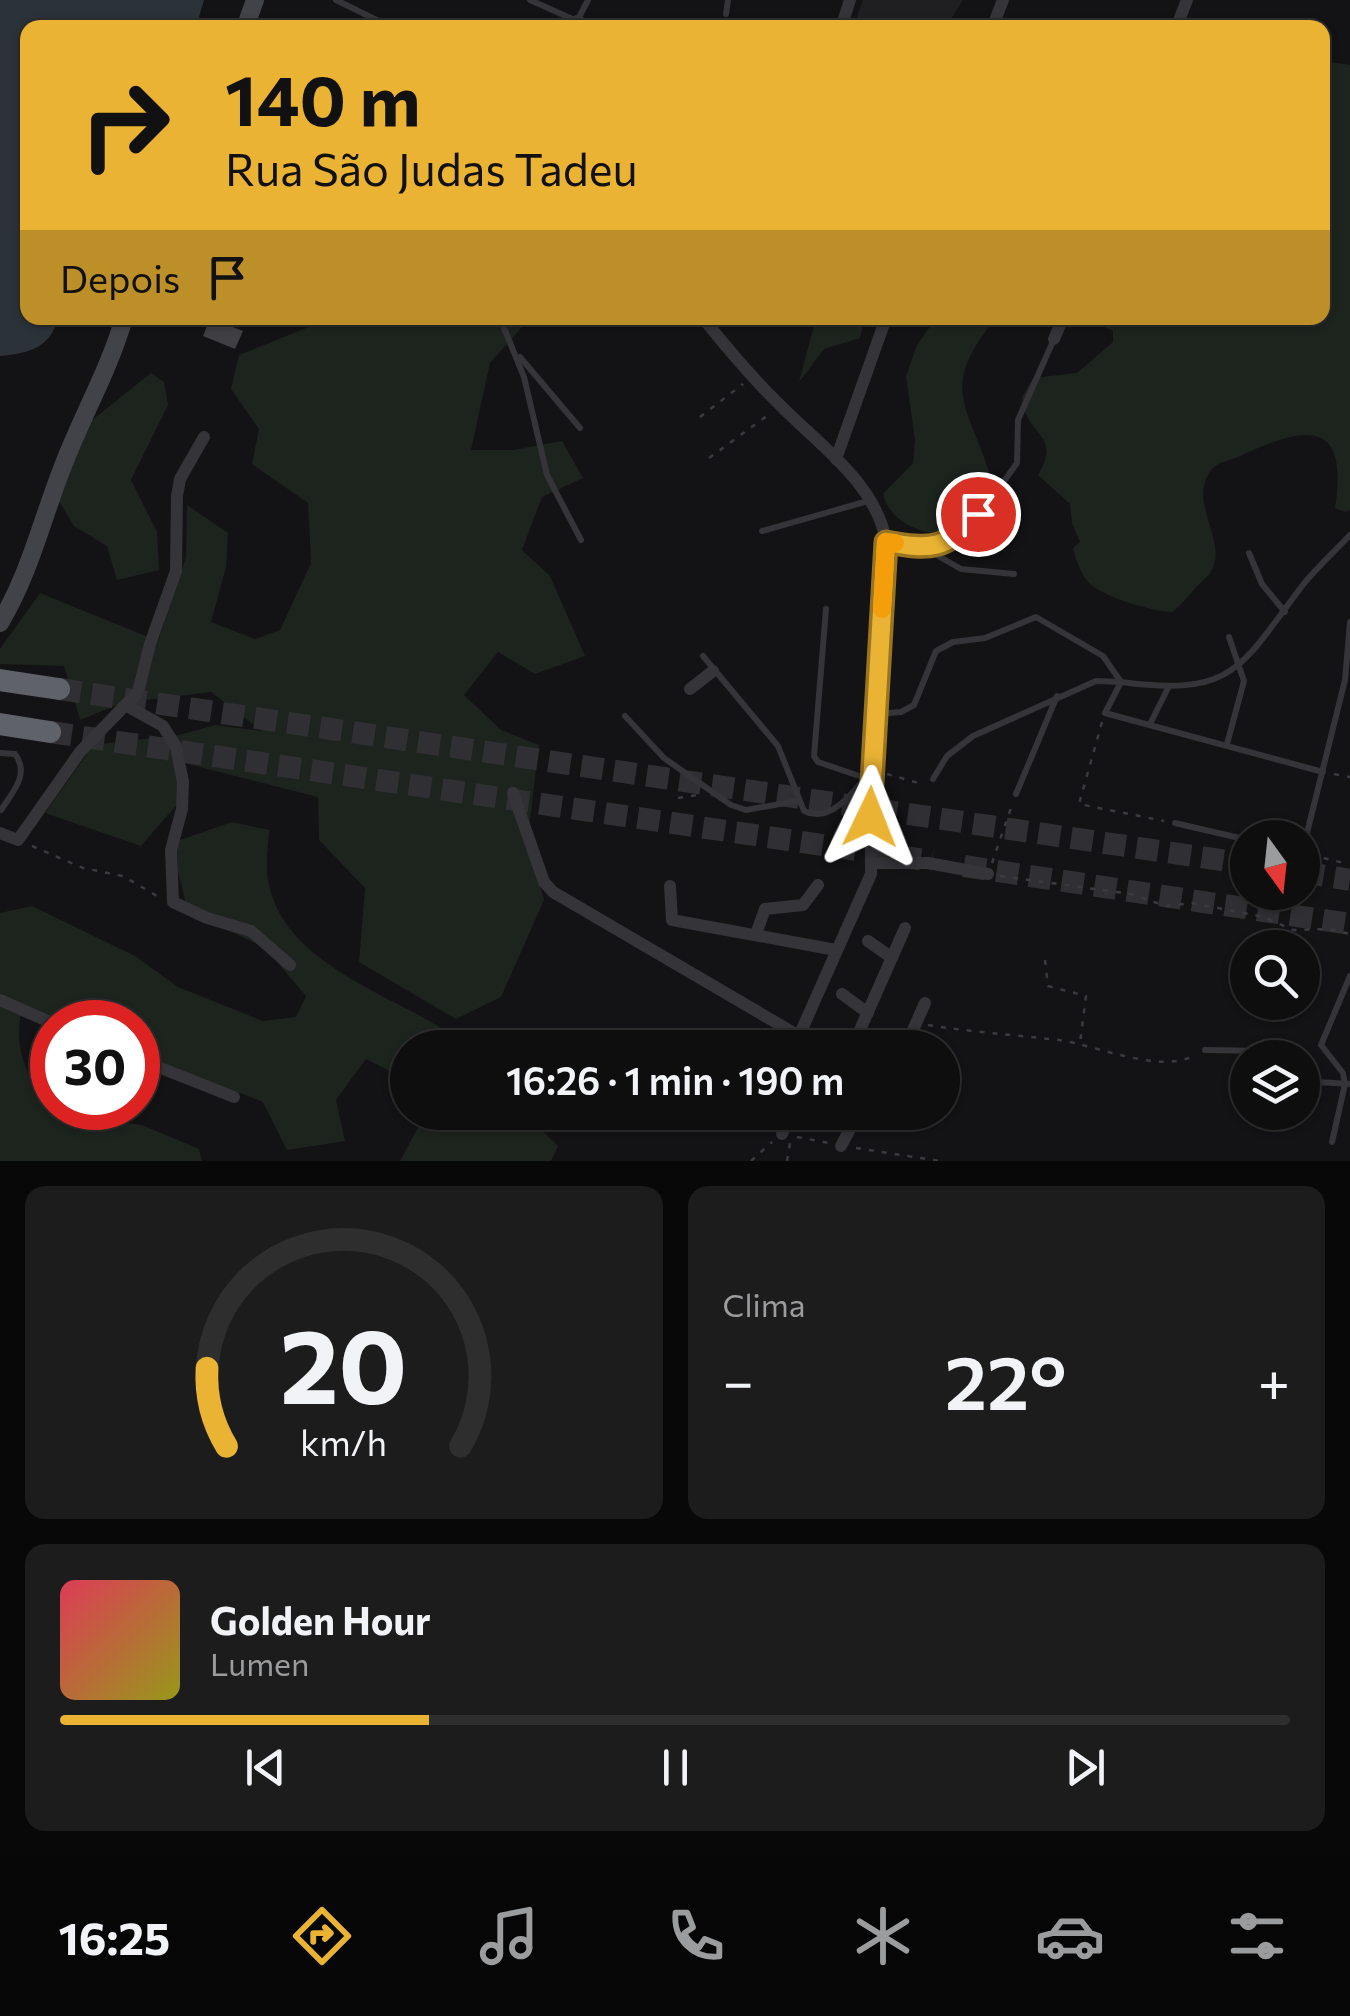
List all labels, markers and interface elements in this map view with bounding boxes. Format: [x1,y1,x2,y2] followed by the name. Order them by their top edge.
[225,55,421,140] text: 140 m
[60,60,190,190] icon: right
[225,140,638,195] text: Rua São Judas Tadeu
[200,250,255,305] icon: arrive
[60,254,180,301] text: Depois
[936,472,1021,557] pin
[951,487,1006,542] icon: arrive
[818,765,922,869] position arrow
[1230,820,1320,910] north arrow
[1230,820,1320,1130] map controls
[1230,930,1320,1020] button: search
[30,1000,160,1130] speed limit sign: 30
[1230,1040,1320,1130] button: layers
[506,1056,844,1103] text: 16:26 · 1 min · 190 m
[723,1284,805,1324] text: Clima
[280,1298,408,1425] text: 20
[945,1334,1067,1425] text: 22°
[723,1346,754,1413] text: −
[1258,1346,1290,1413] text: +
[300,1420,387,1463] text: km/h
[210,1596,431,1643] text: Golden Hour
[210,1643,309,1683] text: Lumen
[238,1740,293,1795] icon: previous
[648,1740,703,1795] icon: pause
[1058,1740,1113,1795] icon: next
[287,1901,357,1971] icon: directions
[474,1901,544,1971] icon: music
[661,1901,731,1971] icon: phone
[848,1901,918,1971] icon: climate
[1035,1901,1105,1971] icon: car
[1222,1901,1292,1971] icon: filters
[58,1909,170,1964] text: 16:25

